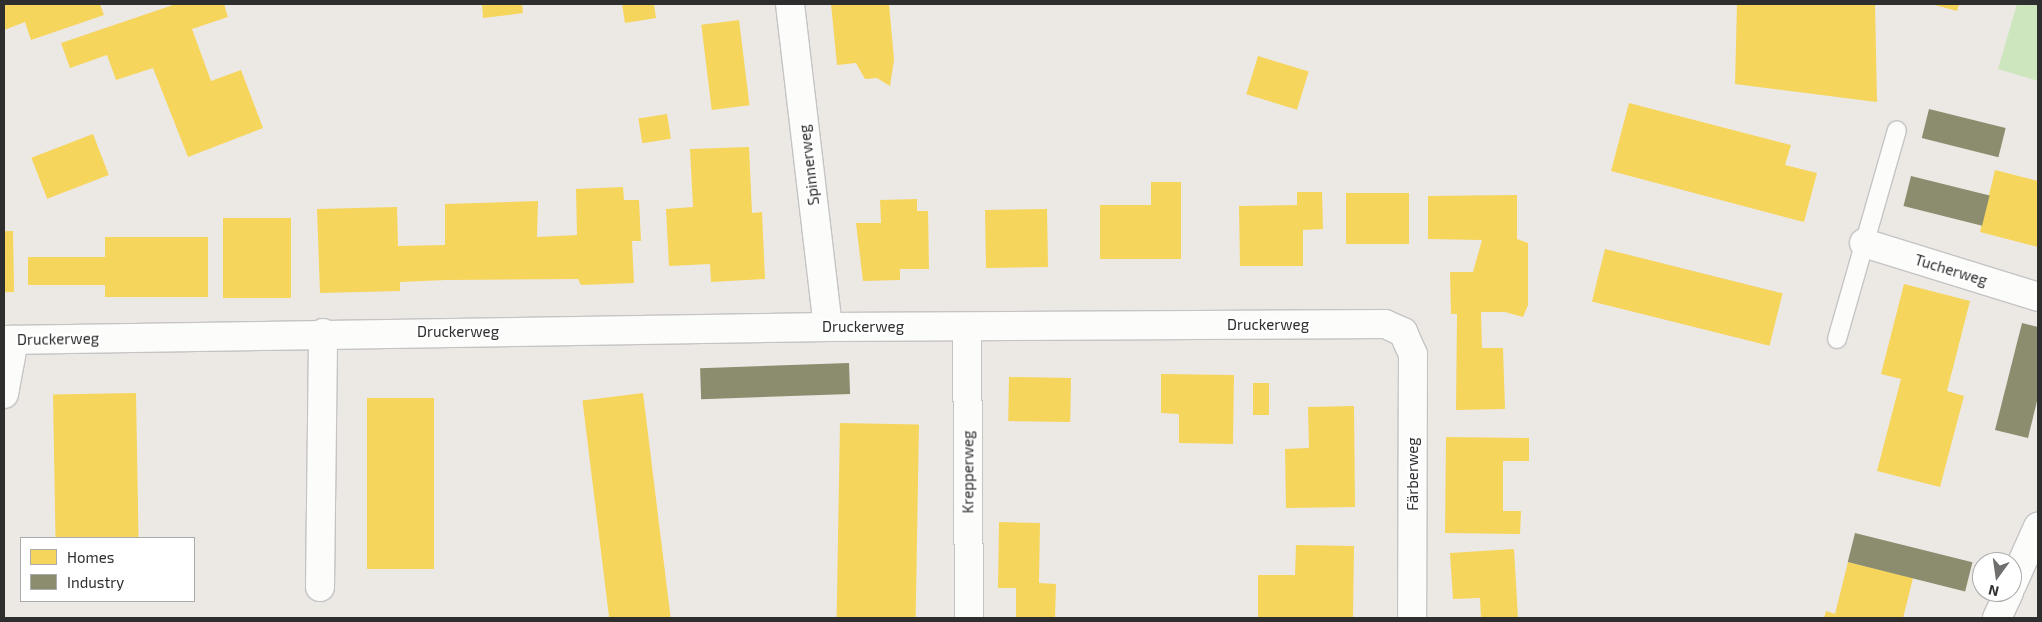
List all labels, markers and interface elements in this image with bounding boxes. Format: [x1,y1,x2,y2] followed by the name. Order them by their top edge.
[795,124,823,206] street label: Spinnerweg
[1913,250,1989,290] street label: Tucherweg
[1227,316,1309,334] street label: Druckerweg
[822,318,904,336] street label: Druckerweg
[417,323,499,341] street label: Druckerweg
[17,329,99,349] street label: Druckerweg
[959,431,977,513] street label: Krepperweg
[1404,437,1422,511] street label: Färberweg
[20,537,195,602] legend
[67,548,114,566] text: Homes
[1972,552,2022,602] north arrow
[67,573,124,591] text: Industry
[1987,582,2000,601] text: N

